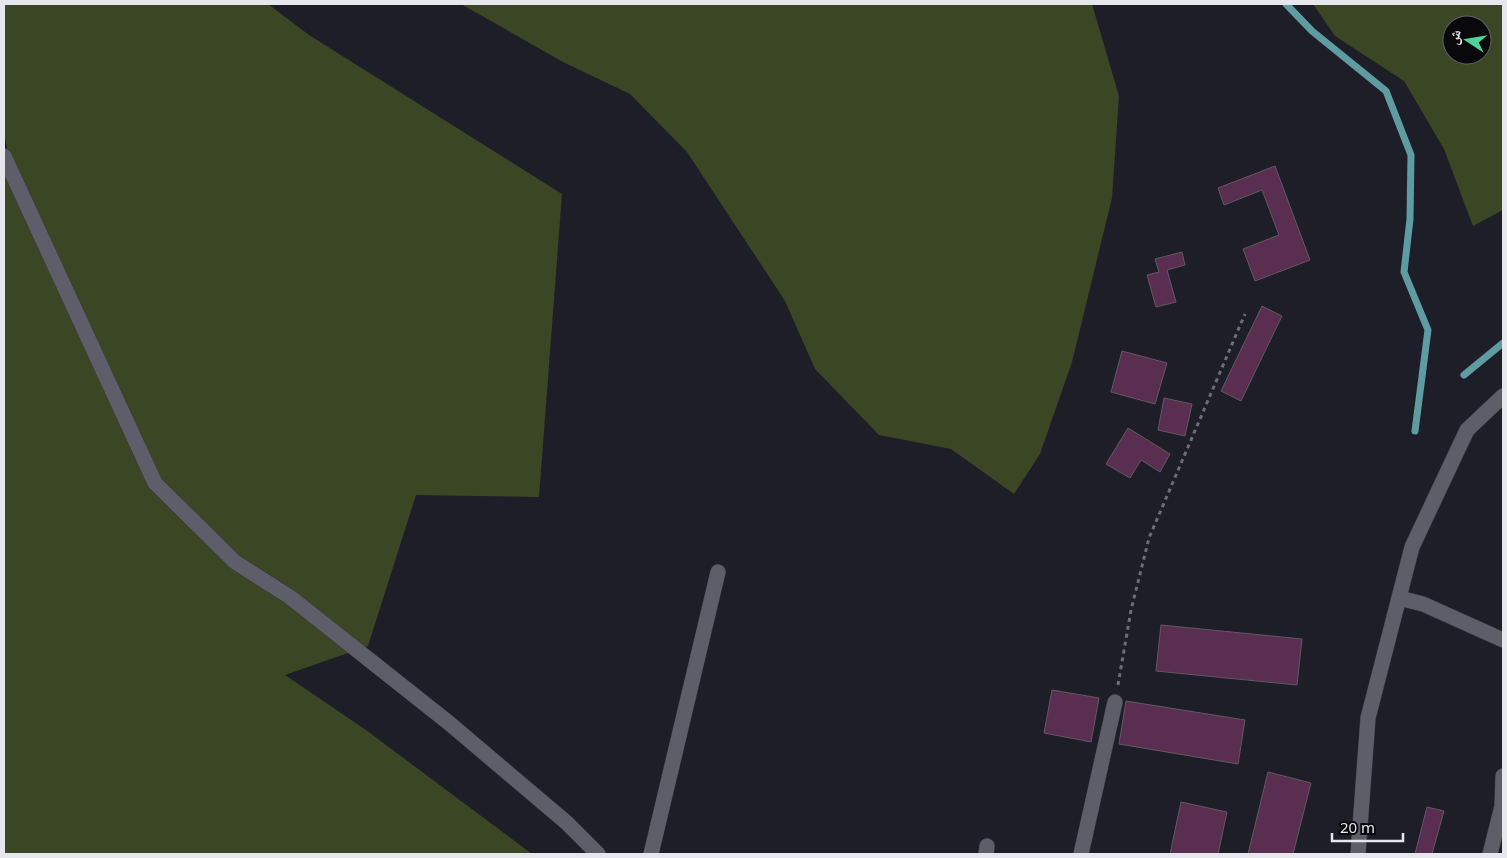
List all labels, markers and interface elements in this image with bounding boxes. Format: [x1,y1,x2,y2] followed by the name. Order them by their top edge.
[1442,15,1492,65] north arrow
[1443,28,1465,46] text: ش
[1332,810,1403,842] scale bar
[1340,817,1375,837] text: 20 m

